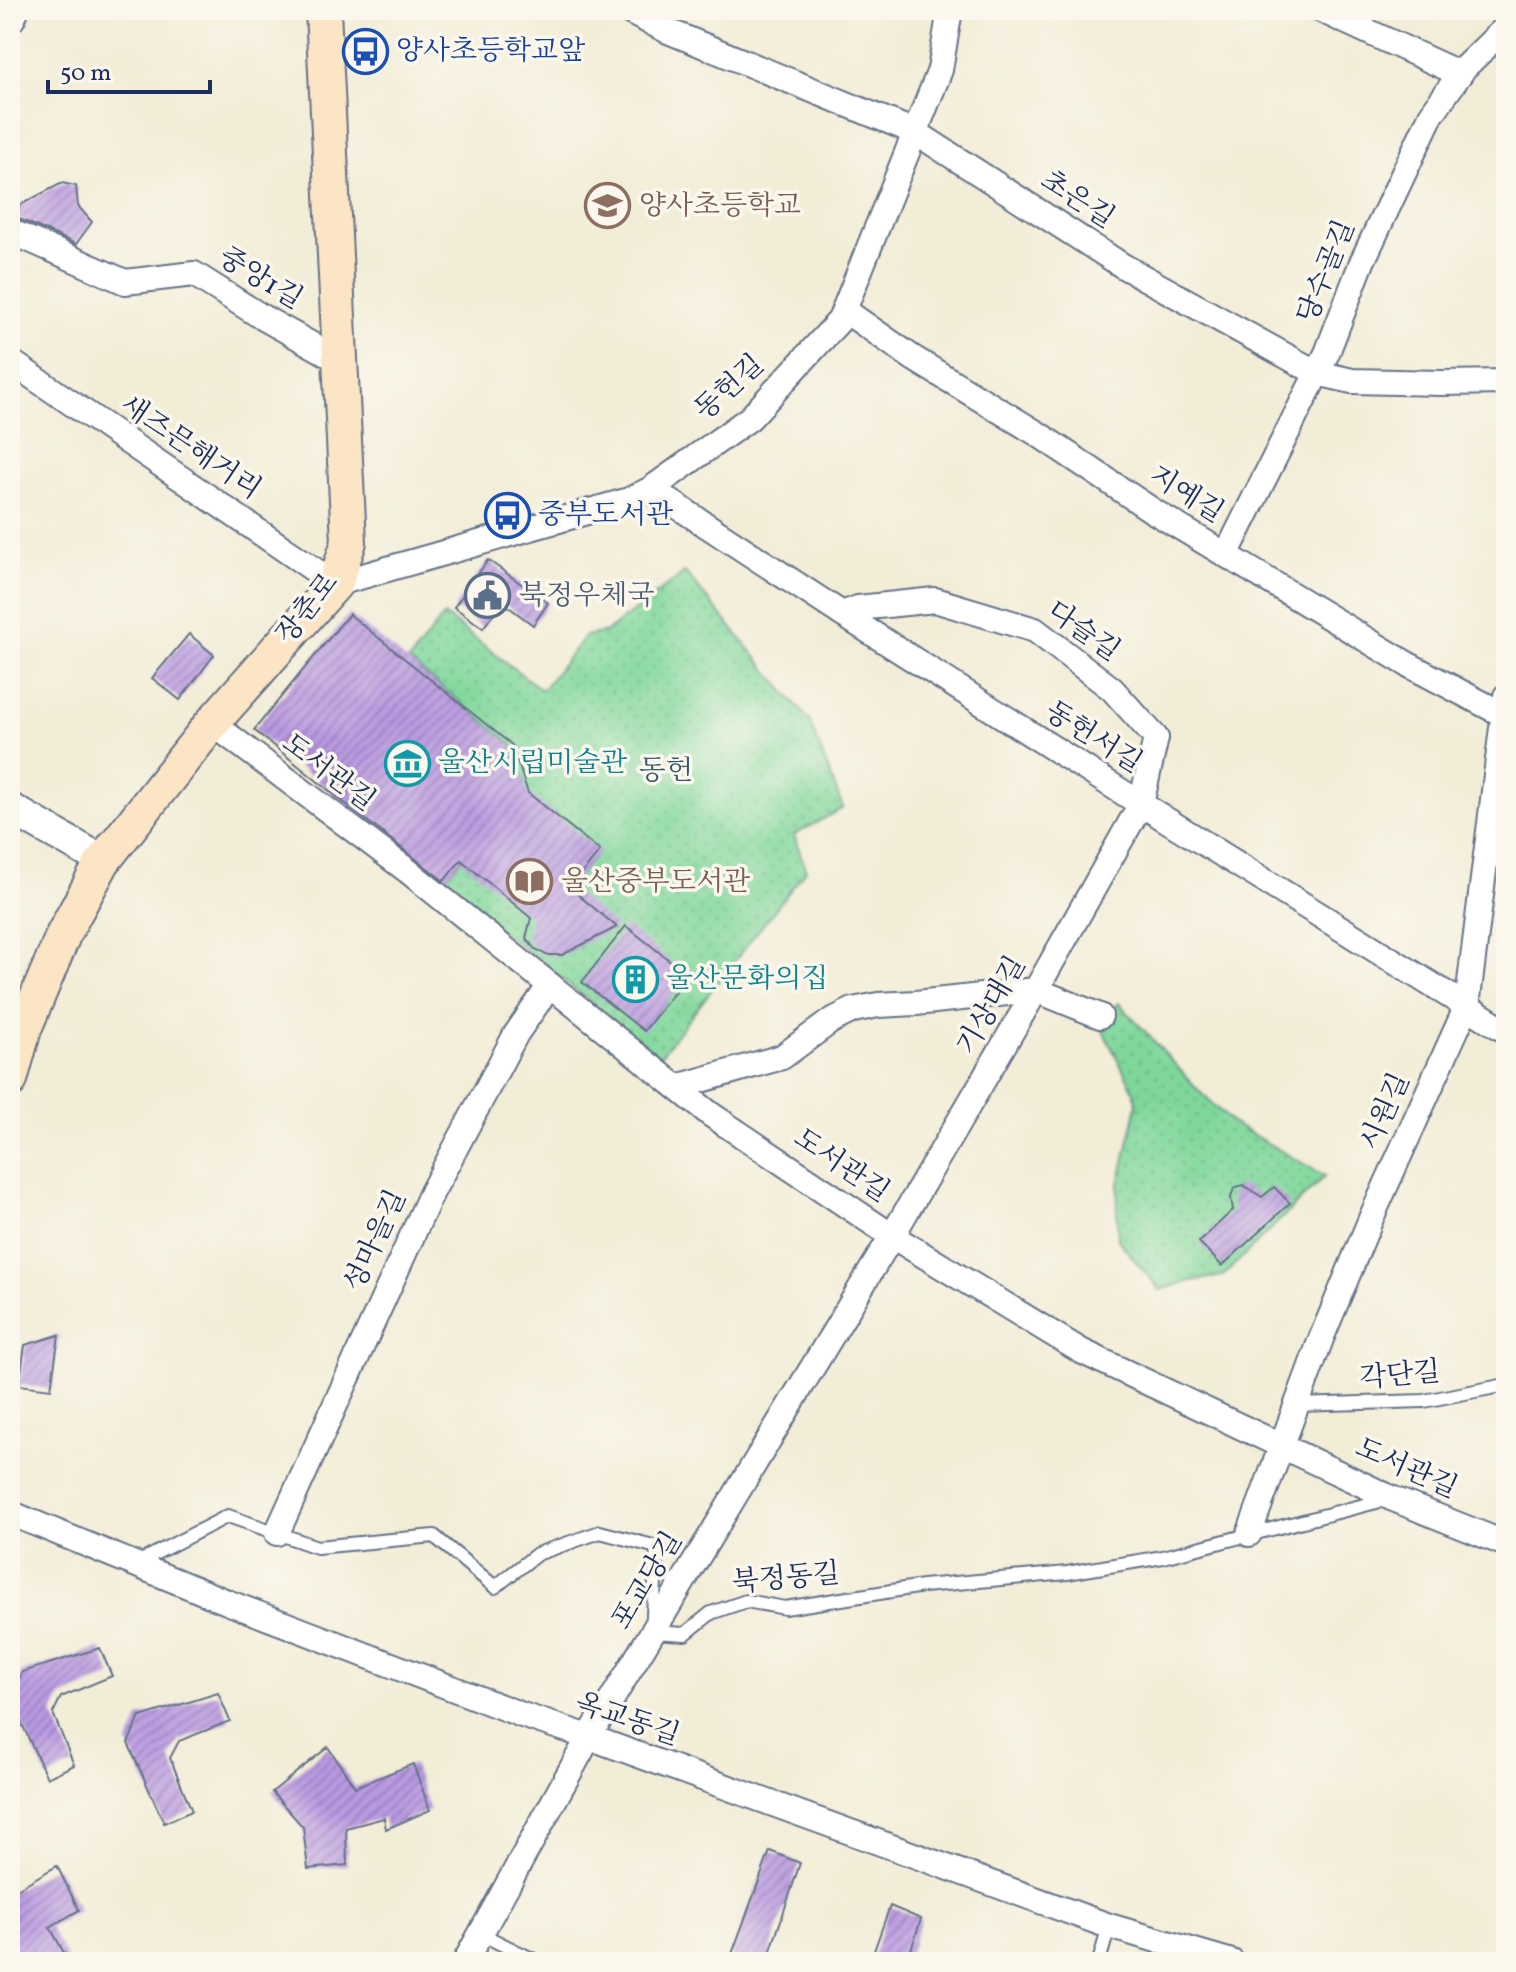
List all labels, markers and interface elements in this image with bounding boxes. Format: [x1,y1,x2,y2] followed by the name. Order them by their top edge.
[341,27,389,75] bus stop icon: 양사초등학교앞
[396,32,585,71] place label: 양사초등학교앞
[48,44,210,94] scale bar
[60,57,112,91] text: 50 m
[1032,162,1122,238] street label: 초은길
[584,182,632,230] school or university icon: 양사초등학교
[639,187,801,226] place label: 양사초등학교
[1289,215,1365,329] street label: 당수골길
[211,239,309,319] street label: 중앙1길
[687,346,773,430] street label: 동헌길
[112,386,268,510] street label: 새즈믄해거리
[1141,457,1231,533] street label: 지예길
[483,491,531,539] bus stop icon: 중부도서관
[538,496,673,535] place label: 중부도서관
[268,565,348,653] street label: 장춘로
[464,572,512,620] public building icon: 북정우체국
[519,577,654,616] place label: 북정우체국
[1039,593,1127,671] street label: 다슬길
[1037,693,1149,783] street label: 동헌서길
[273,725,383,821] street label: 도서관길
[383,739,431,787] museum icon: 울산시립미술관
[438,744,627,783] place label: 울산시립미술관
[639,752,693,791] park label: 동헌
[506,858,554,906] library icon: 울산중부도서관
[561,863,750,902] place label: 울산중부도서관
[948,949,1036,1063] street label: 기상대길
[611,955,659,1003] building icon: 울산문화의집
[666,960,828,999] place label: 울산문화의집
[1352,1067,1420,1157] street label: 시원길
[785,1120,897,1212] street label: 도서관길
[335,1184,417,1298] street label: 성마을길
[1358,1353,1442,1399] street label: 각단길
[1349,1429,1463,1509] street label: 도서관길
[603,1525,693,1637] street label: 포교당길
[730,1555,842,1603] street label: 북정동길
[569,1684,685,1756] street label: 옥교동길

